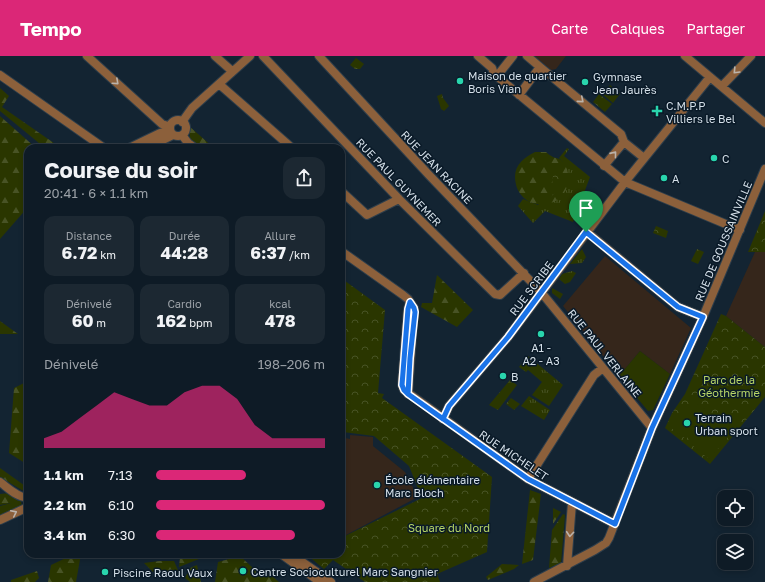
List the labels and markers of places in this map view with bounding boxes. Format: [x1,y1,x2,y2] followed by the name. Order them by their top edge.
[468,69,567,95] place label: Maison de quartier Boris Vian
[593,70,657,96] place label: Gymnase Jean Jaurès
[455,76,465,86] marker: Maison de quartier Boris Vian
[580,77,590,87] marker: Gymnase Jean Jaurès
[666,99,736,125] place label: C.M.P.P Villiers le Bel
[651,105,663,117] marker: C.M.P.P Villiers le Bel
[722,152,729,165] place label: C
[709,153,719,163] marker: C
[672,172,680,185] place label: A
[659,173,669,183] marker: A
[569,191,603,232] pin
[536,329,546,339] marker: A1 - A2 - A3
[522,341,560,367] place label: A1 - A2 - A3
[511,370,518,383] place label: B
[498,371,508,381] marker: B
[695,411,758,437] place label: Terrain Urban sport
[682,418,692,428] marker: Terrain Urban sport
[385,473,480,499] place label: École élémentaire Marc Bloch
[372,480,382,490] marker: École élémentaire Marc Bloch
[251,565,439,578] place label: Centre Socioculturel Marc Sangnier
[113,566,213,579] place label: Piscine Raoul Vaux
[238,566,248,576] marker: Centre Socioculturel Marc Sangnier
[100,567,110,577] marker: Piscine Raoul Vaux

